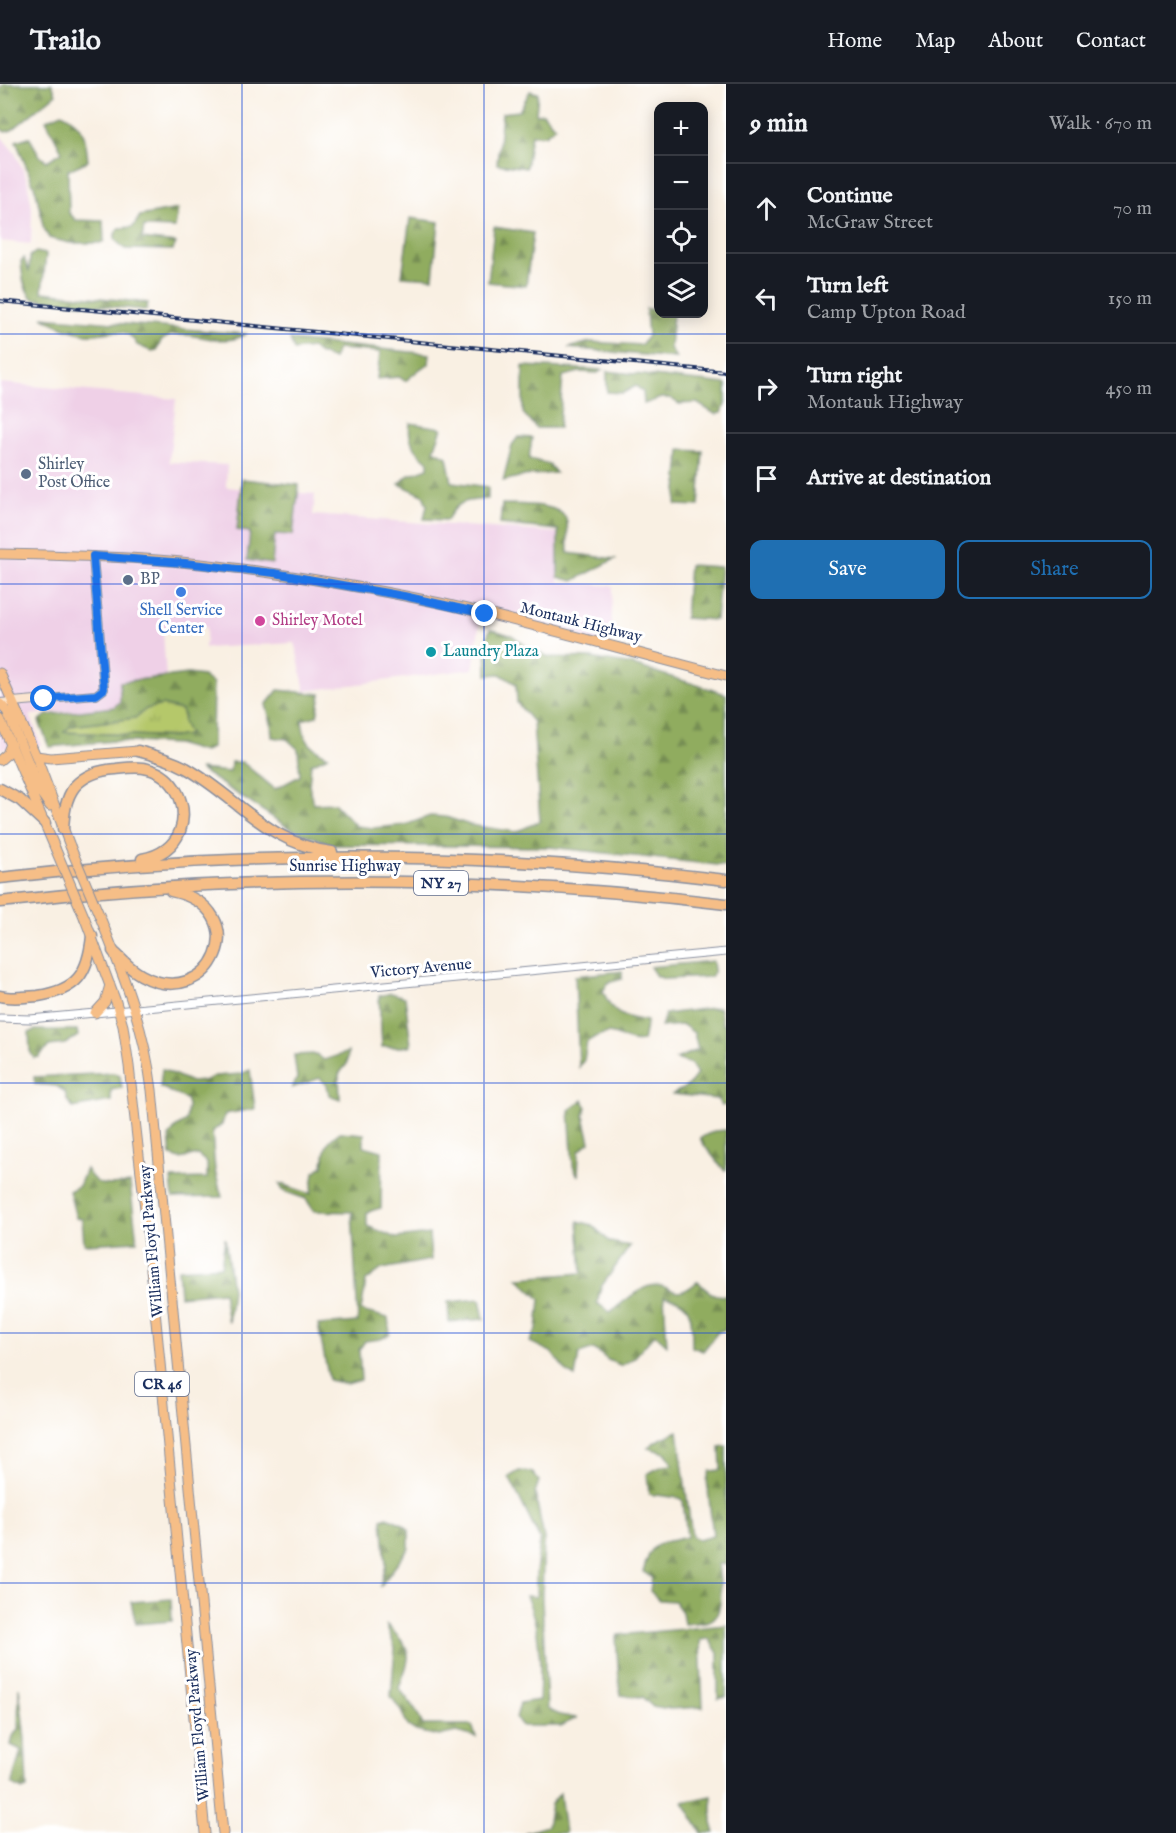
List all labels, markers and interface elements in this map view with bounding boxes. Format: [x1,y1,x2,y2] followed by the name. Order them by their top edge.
[30,24,101,59] text: Trailo
[827,28,882,55] text: Home
[915,28,955,55] text: Map
[988,28,1043,55] text: About
[1076,28,1146,55] text: Contact
[654,102,708,318] map controls
[654,102,708,156] button: +
[750,107,808,140] text: 9 min
[1049,111,1152,136] text: Walk · 670 m
[654,156,708,210] button: −
[807,182,893,210] text: Continue
[750,192,783,225] icon: ahead
[1113,196,1152,221] text: 70 m
[654,210,708,264] button: locate
[807,210,933,235] text: McGraw Street
[654,264,708,318] button: layers
[807,272,889,300] text: Turn left
[750,282,783,315] icon: left
[1108,286,1152,311] text: 150 m
[807,300,966,325] text: Camp Upton Road
[807,362,902,390] text: Turn right
[750,372,783,405] icon: right
[1105,376,1152,401] text: 450 m
[807,390,963,415] text: Montauk Highway
[38,455,110,493] place label: Shirley Post Office
[750,462,783,495] icon: arrive
[807,464,991,492] text: Arrive at destination
[19,467,33,481] marker: Shirley Post Office
[750,540,945,599] button: Save
[957,540,1152,599] button: Share
[140,570,160,590] place label: BP
[121,573,135,587] marker: BP
[174,585,188,599] marker: Shell Service Center
[518,598,644,648] street label: Montauk Highway
[471,600,497,626] route end
[139,601,223,639] place label: Shell Service Center
[272,611,363,631] place label: Shirley Motel
[253,614,267,628] marker: Shirley Motel
[443,642,539,662] place label: Laundry Plaza
[424,645,438,659] marker: Laundry Plaza
[30,685,56,711] route start
[289,857,401,877] street label: Sunrise Highway
[414,871,468,895] road number: NY 27
[368,955,473,983] street label: Victory Avenue
[135,1164,169,1318] street label: William Floyd Parkway
[135,1372,189,1396] road number: CR 46
[181,1648,215,1802] street label: William Floyd Parkway

